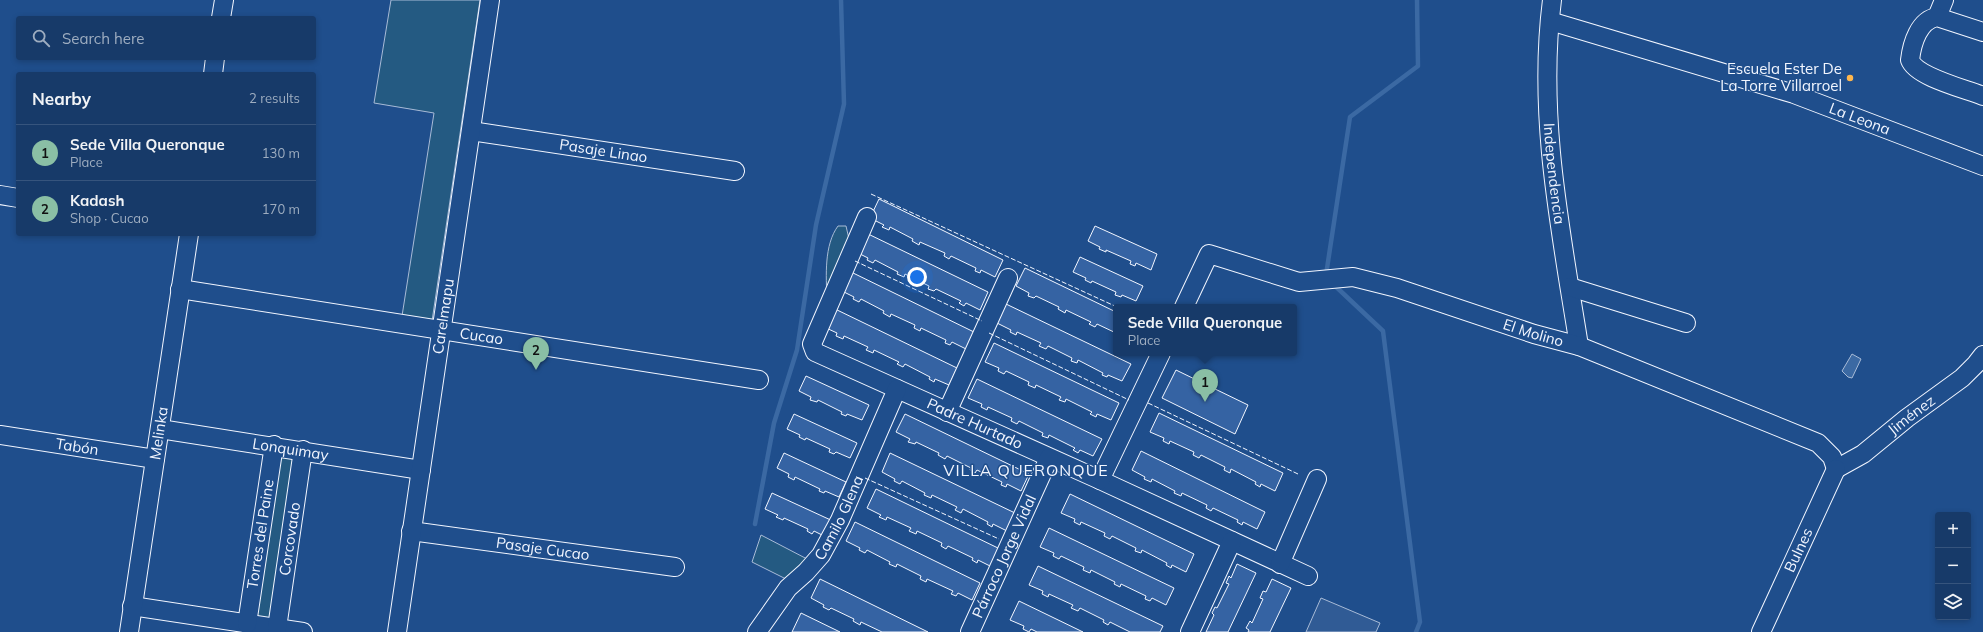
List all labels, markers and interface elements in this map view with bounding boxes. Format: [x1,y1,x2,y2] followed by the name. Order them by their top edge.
[16,16,316,60] search box
[30,27,52,49] icon: search
[62,29,144,48] text: Search here
[1720,59,1842,95] place label: Escuela Ester De La Torre Villarroel
[1845,73,1855,83] marker: Escuela Ester De La Torre Villarroel
[32,88,91,109] text: Nearby
[249,90,300,106] text: 2 results
[1827,98,1893,139] street label: La Leona
[1540,122,1569,225] street label: Independencia
[70,135,225,154] text: Sede Villa Queronque
[558,135,649,167] street label: Pasaje Linao
[41,145,49,161] text: 1
[262,145,300,161] text: 130 m
[70,154,103,170] text: Place
[70,191,124,210] text: Kadash
[41,201,49,217] text: 2
[262,201,300,217] text: 170 m
[70,210,149,226] text: Shop · Cucao
[907,267,927,287] your location
[428,277,458,355] street label: Carelmapu
[1113,304,1297,356] popup
[1128,313,1282,332] text: Sede Villa Queronque
[1501,314,1566,350] street label: El Molino
[458,323,504,349] street label: Cucao
[1128,332,1160,348] text: Place
[523,337,549,370] pin: 2
[1192,369,1218,402] pin: 1
[1884,391,1939,439] street label: Jiménez
[924,394,1026,453] street label: Padre Hurtado
[145,405,172,461] street label: Melinka
[54,434,100,459] street label: Tabón
[251,434,330,464] street label: Lonquimay
[943,460,1109,480] district label: VILLA QUERONQUE
[810,472,867,563] street label: Camilo Glena
[242,478,278,590] street label: Torres del Paine
[968,491,1040,621] street label: Párroco Jorge Vidal
[275,501,304,577] street label: Corcovado
[1935,512,1971,620] map controls
[1935,512,1971,548] button: +
[1780,525,1817,575] street label: Bulnes
[495,533,591,564] street label: Pasaje Cucao
[1935,548,1971,584] button: −
[1935,584,1971,620] button: layers

